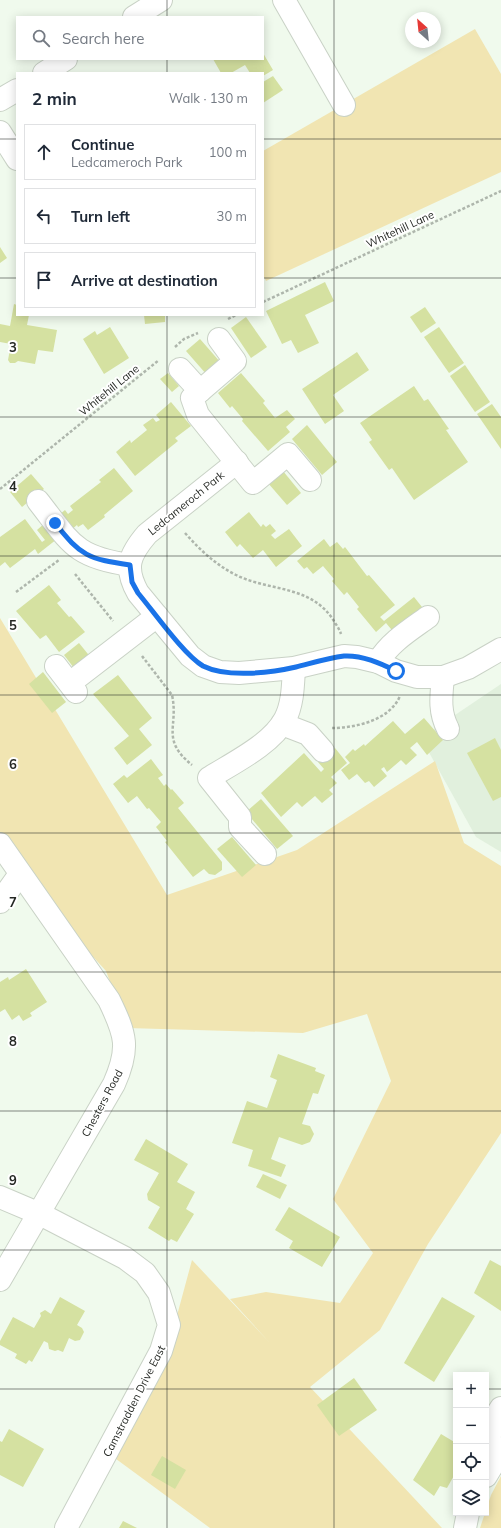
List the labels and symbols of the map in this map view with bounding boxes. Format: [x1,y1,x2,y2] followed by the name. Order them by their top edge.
[405,12,441,48] north arrow
[364,207,436,251] street label: Whitehill Lane
[9,339,17,355] text: 3
[76,361,142,418] street label: Whitehill Lane
[145,468,227,538] street label: Ledcameroch Park
[9,478,17,494] text: 4
[46,514,64,532] route end
[9,617,17,633] text: 5
[387,662,405,680] route start
[9,756,17,772] text: 6
[9,894,17,910] text: 7
[9,1033,17,1049] text: 8
[78,1067,126,1139] street label: Chesters Road
[9,1172,17,1188] text: 9
[100,1343,168,1459] street label: Camstradden Drive East

